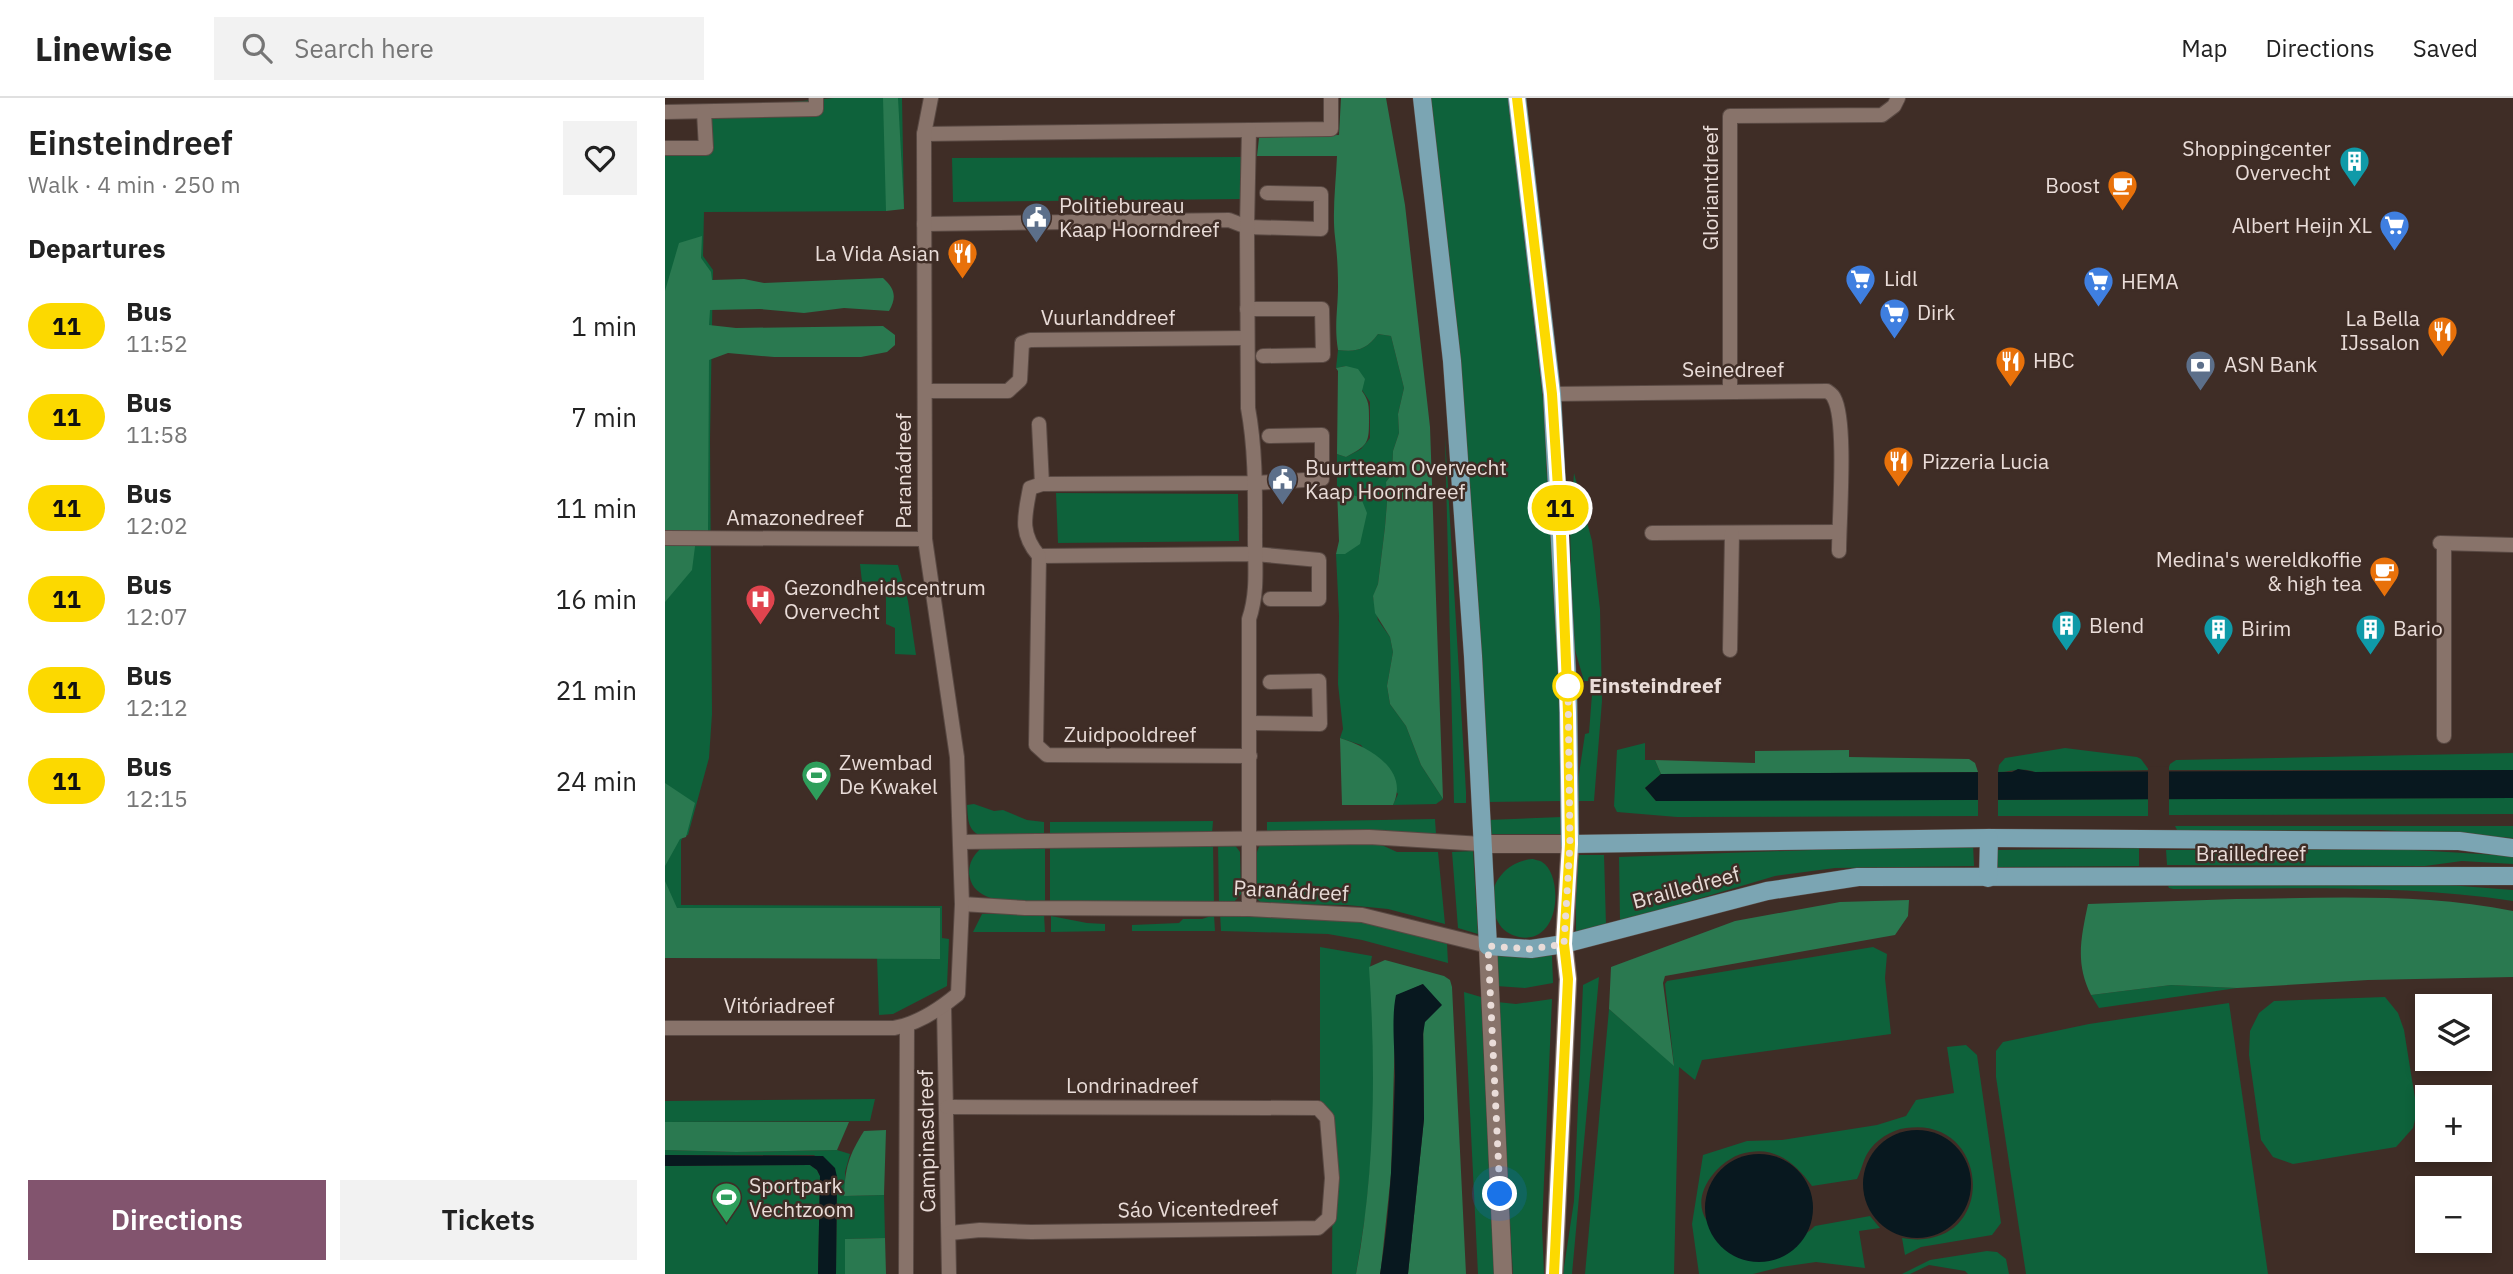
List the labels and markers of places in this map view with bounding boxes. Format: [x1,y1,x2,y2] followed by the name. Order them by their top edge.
[2182,134,2331,186] place label: Shoppingcenter Overvecht
[2337,144,2371,188] building icon: Shoppingcenter Overvecht
[2106,169,2140,213] cafe icon: Boost
[2045,171,2100,199] place label: Boost
[1059,191,1219,243] place label: Politiebureau Kaap Hoorndreef
[1019,201,1053,245] public building icon: Politiebureau Kaap Hoorndreef
[2378,209,2412,253] supermarket icon: Albert Heijn XL
[2232,211,2372,239] place label: Albert Heijn XL
[946,237,980,281] restaurant icon: La Vida Asian
[815,239,940,267] place label: La Vida Asian
[1844,262,1878,306] supermarket icon: Lidl
[1884,264,1918,292] place label: Lidl
[2081,265,2115,309] supermarket icon: HEMA
[2121,267,2179,295] place label: HEMA
[1877,296,1911,340] supermarket icon: Dirk
[1917,298,1955,326] place label: Dirk
[2340,304,2420,356] place label: La Bella IJssalon
[2426,314,2460,358] restaurant icon: La Bella IJssalon
[1993,344,2027,388] restaurant icon: HBC
[2033,346,2075,374] place label: HBC
[2184,348,2218,392] bank icon: ASN Bank
[2224,350,2317,378] place label: ASN Bank
[1882,445,1916,489] restaurant icon: Pizzeria Lucia
[1922,447,2049,475] place label: Pizzeria Lucia
[1305,453,1507,505] place label: Buurtteam Overvecht Kaap Hoorndreef
[1265,463,1299,507] public building icon: Buurtteam Overvecht Kaap Hoorndreef
[2156,545,2362,597] place label: Medina's wereldkoffie & high tea
[2368,555,2402,599] cafe icon: Medina's wereldkoffie & high tea
[784,573,986,625] place label: Gezondheidscentrum Overvecht
[744,583,778,627] hospital icon: Gezondheidscentrum Overvecht
[2049,609,2083,653] building icon: Blend
[2089,611,2144,639] place label: Blend
[2201,612,2235,656] building icon: Birim
[2353,612,2387,656] building icon: Bario
[2241,614,2291,642] place label: Birim
[2393,614,2443,642] place label: Bario
[1553,671,1583,701] marker: Einsteindreef
[1589,671,1722,699] place label: Einsteindreef
[839,748,938,800] place label: Zwembad De Kwakel
[799,758,833,802] sports icon: Zwembad De Kwakel
[749,1171,854,1223] place label: Sportpark Vechtzoom
[709,1181,743,1225] sports icon: Sportpark Vechtzoom

